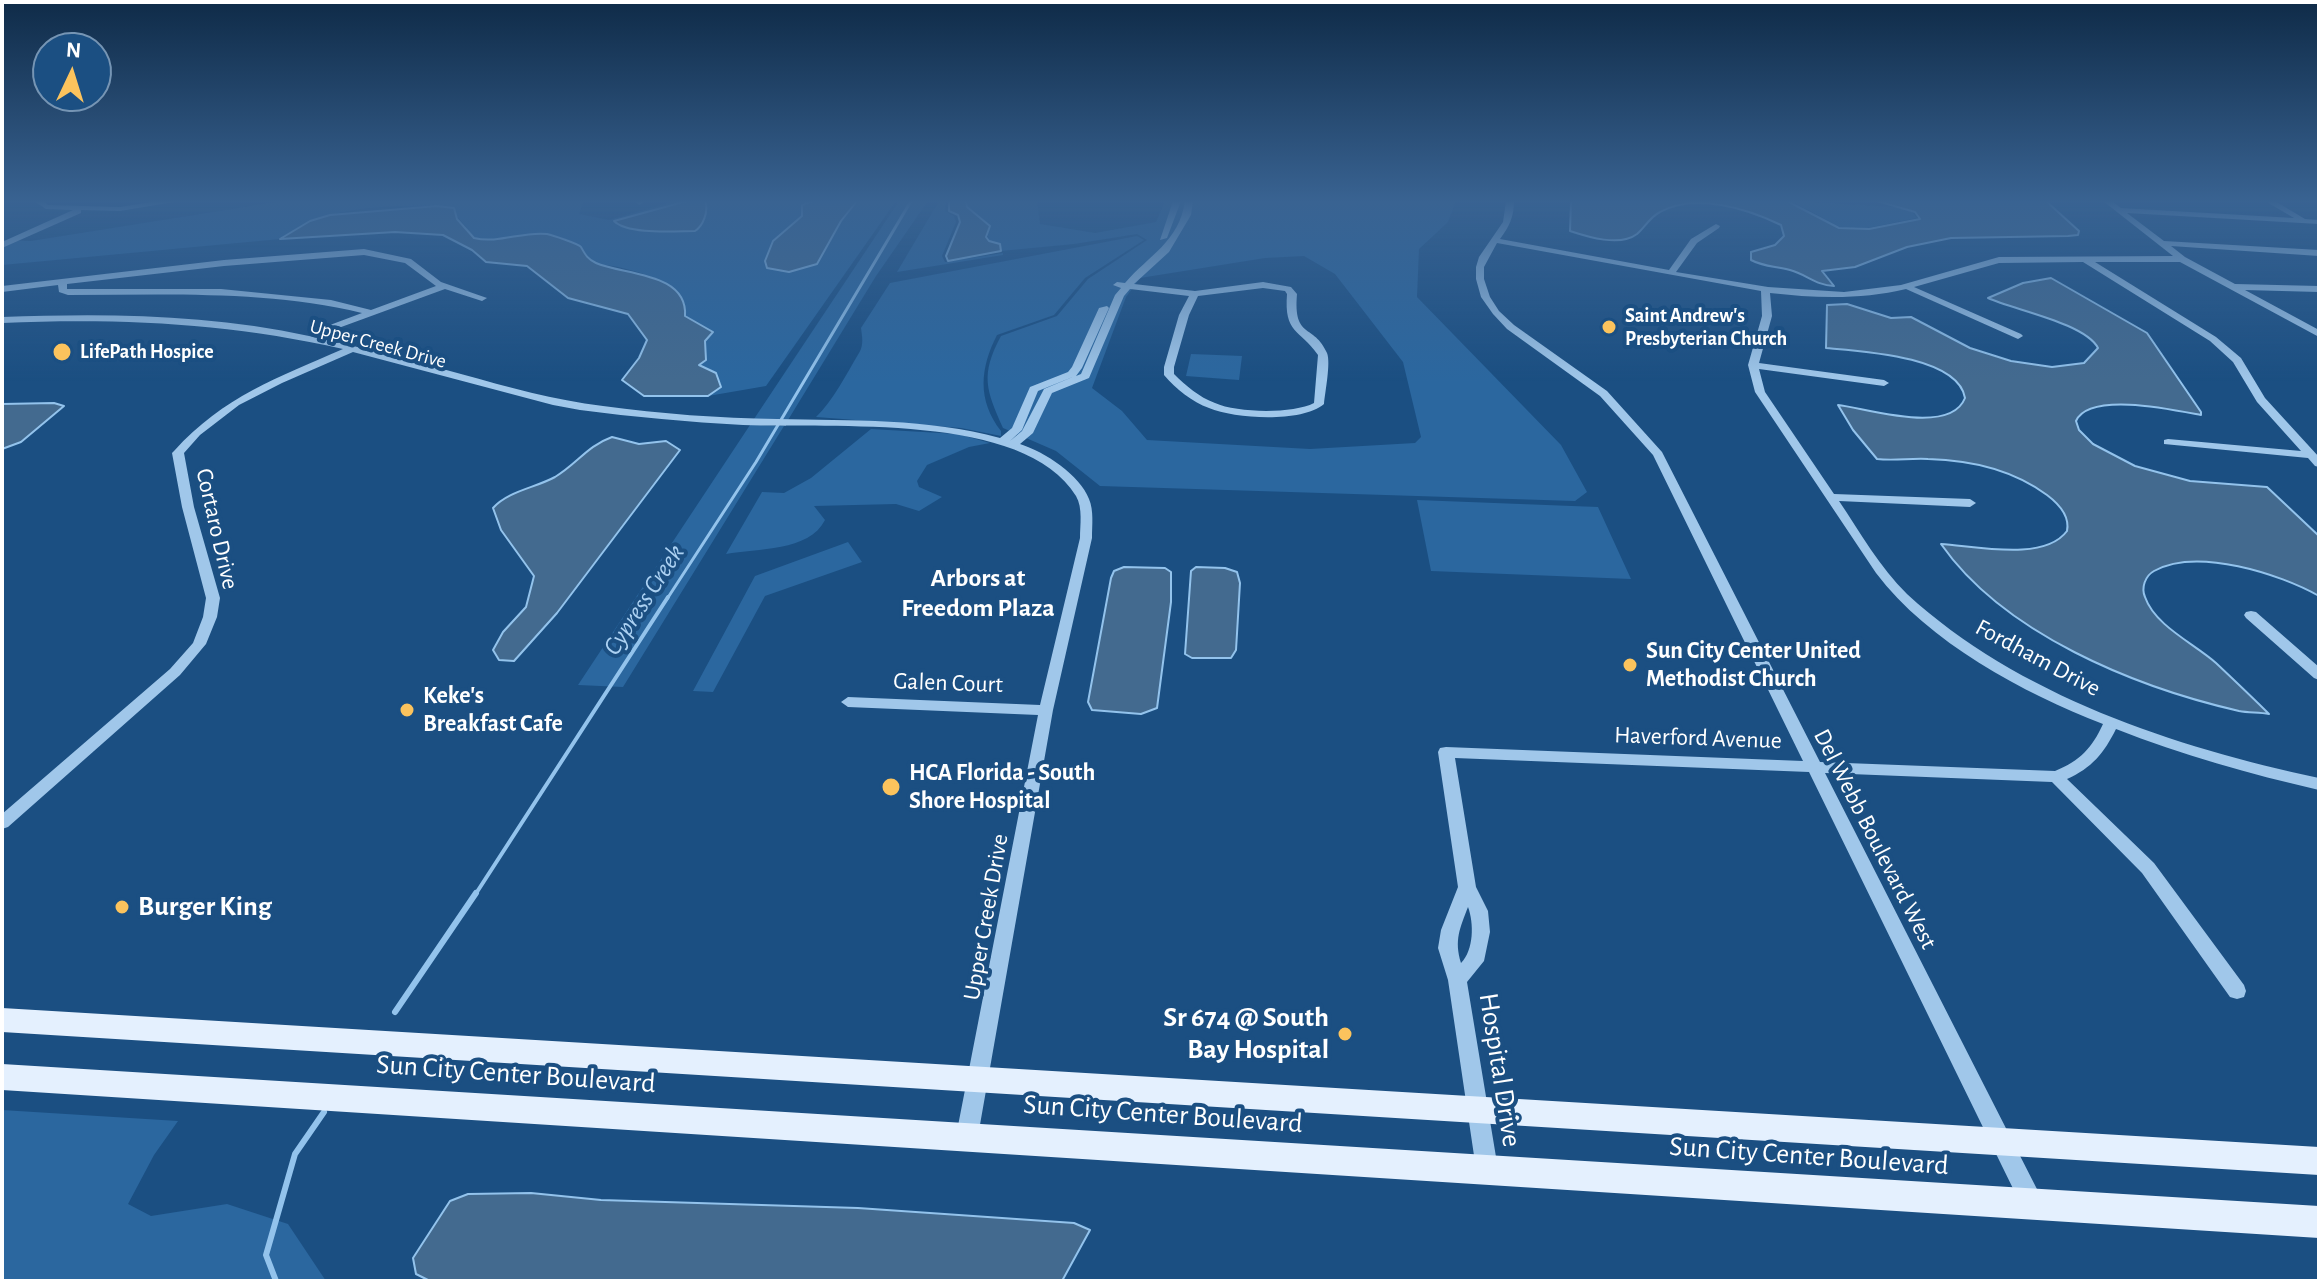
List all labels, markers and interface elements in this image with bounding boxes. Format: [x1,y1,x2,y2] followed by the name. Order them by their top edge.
[32,32,112,112] north arrow
[65,39,82,62] text: N
[1625,304,1787,351] place label: Saint Andrew's Presbyterian Church
[307,314,449,374] street label: Upper Creek Drive
[1600,318,1618,336] marker: Saint Andrew's Presbyterian Church
[80,340,214,364] place label: LifePath Hospice
[51,341,73,363] marker: LifePath Hospice
[189,466,245,592] street label: Cortaro Drive
[597,539,691,661] water label: Cypress Creek
[901,562,1055,624] district label: Arbors at Freedom Plaza
[1970,613,2106,703] street label: Fordham Drive
[1646,637,1861,693] place label: Sun City Center United Methodist Church
[1621,656,1639,674] marker: Sun City Center United Methodist Church
[893,667,1003,699] street label: Galen Court
[423,682,563,738] place label: Keke's Breakfast Cafe
[398,701,416,719] marker: Keke's Breakfast Cafe
[1614,721,1782,755] street label: Haverford Avenue
[1807,724,1943,954] street label: Del Webb Boulevard West
[909,759,1095,815] place label: HCA Florida - South Shore Hospital
[880,776,902,798] marker: HCA Florida - South Shore Hospital
[957,832,1015,1002] street label: Upper Creek Drive
[138,890,272,924] place label: Burger King
[113,898,131,916] marker: Burger King
[1471,991,1529,1149] street label: Hospital Drive
[1163,1001,1329,1067] place label: Sr 674 @ South Bay Hospital
[1336,1025,1354,1043] marker: Sr 674 @ South Bay Hospital
[375,1047,657,1101] street label: Sun City Center Boulevard
[1022,1087,1304,1141] street label: Sun City Center Boulevard
[1668,1129,1950,1183] street label: Sun City Center Boulevard

